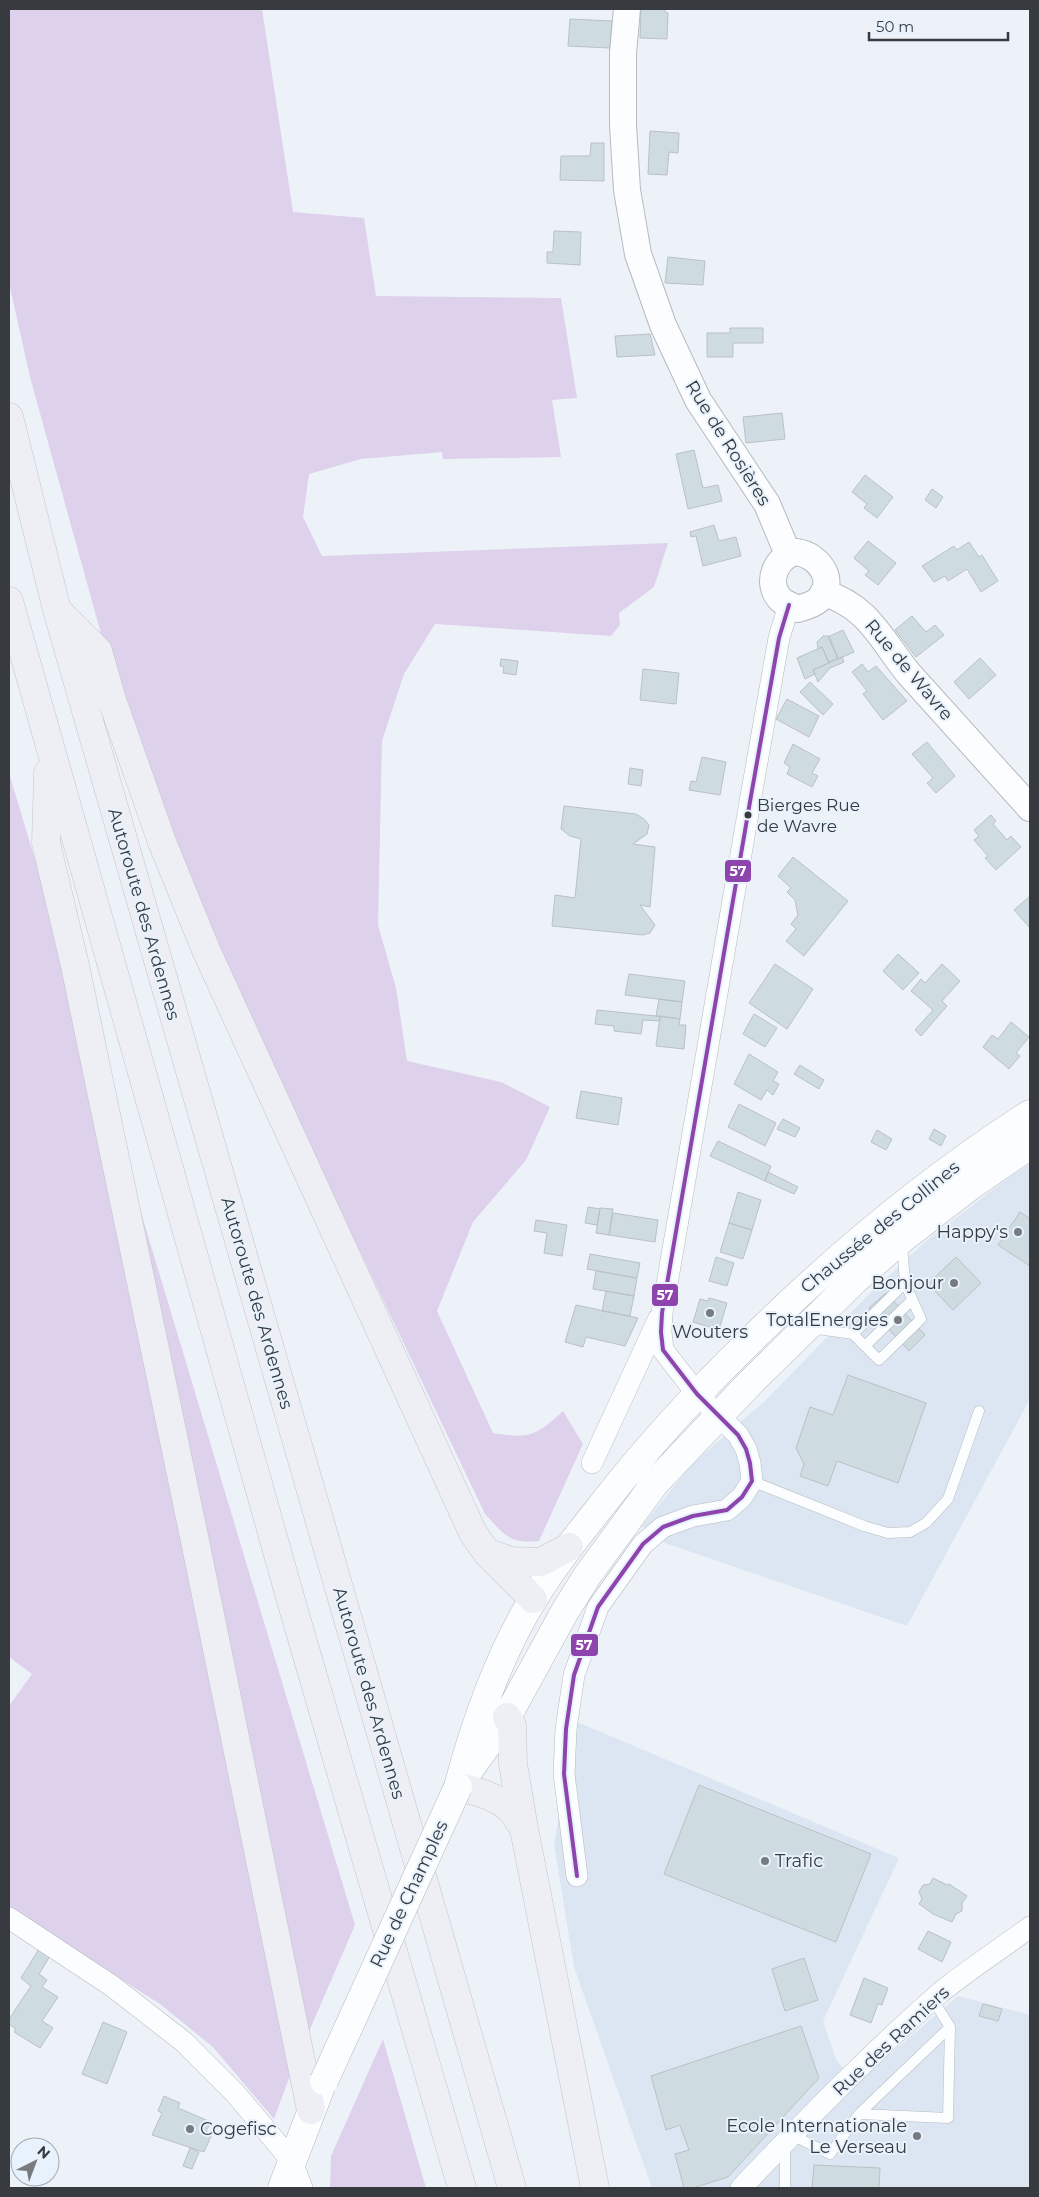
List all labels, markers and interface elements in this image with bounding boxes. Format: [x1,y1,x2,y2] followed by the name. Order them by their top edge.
[869,10,1008,42] scale bar
[876,17,914,36] text: 50 m
[681,376,776,510] street label: Rue de Rosières
[860,615,958,725] street label: Rue de Wavre
[757,795,860,836] place label: Bierges Rue de Wavre
[103,805,185,1023] street label: Autoroute des Ardennes
[743,810,753,820] marker: Bierges Rue de Wavre
[724,859,752,883] line badge: 57
[730,862,747,880] text: 57
[796,1156,964,1298] street label: Chaussée des Collines
[216,1194,298,1412] street label: Autoroute des Ardennes
[936,1221,1008,1243] place label: Happy's
[1012,1226,1024,1238] marker: Happy's
[871,1272,944,1294] place label: Bonjour
[948,1277,960,1289] marker: Bonjour
[651,1283,679,1307] line badge: 57
[657,1286,674,1304] text: 57
[704,1307,716,1319] marker: Wouters
[766,1309,888,1331] place label: TotalEnergies
[892,1314,904,1326] marker: TotalEnergies
[672,1321,748,1343] place label: Wouters
[328,1584,410,1802] street label: Autoroute des Ardennes
[570,1633,599,1657] line badge: 57
[576,1636,593,1654] text: 57
[365,1817,453,1971] street label: Rue de Champles
[775,1850,823,1872] place label: Trafic
[759,1855,771,1867] marker: Trafic
[828,1981,954,2101] street label: Rue des Ramiers
[726,2115,907,2158] place label: Ecole Internationale Le Verseau
[200,2118,277,2140] place label: Cogefisc
[184,2123,196,2135] marker: Cogefisc
[911,2130,923,2142] marker: Ecole Internationale Le Verseau
[10,2137,60,2187] north arrow
[33,2142,54,2163] text: N

